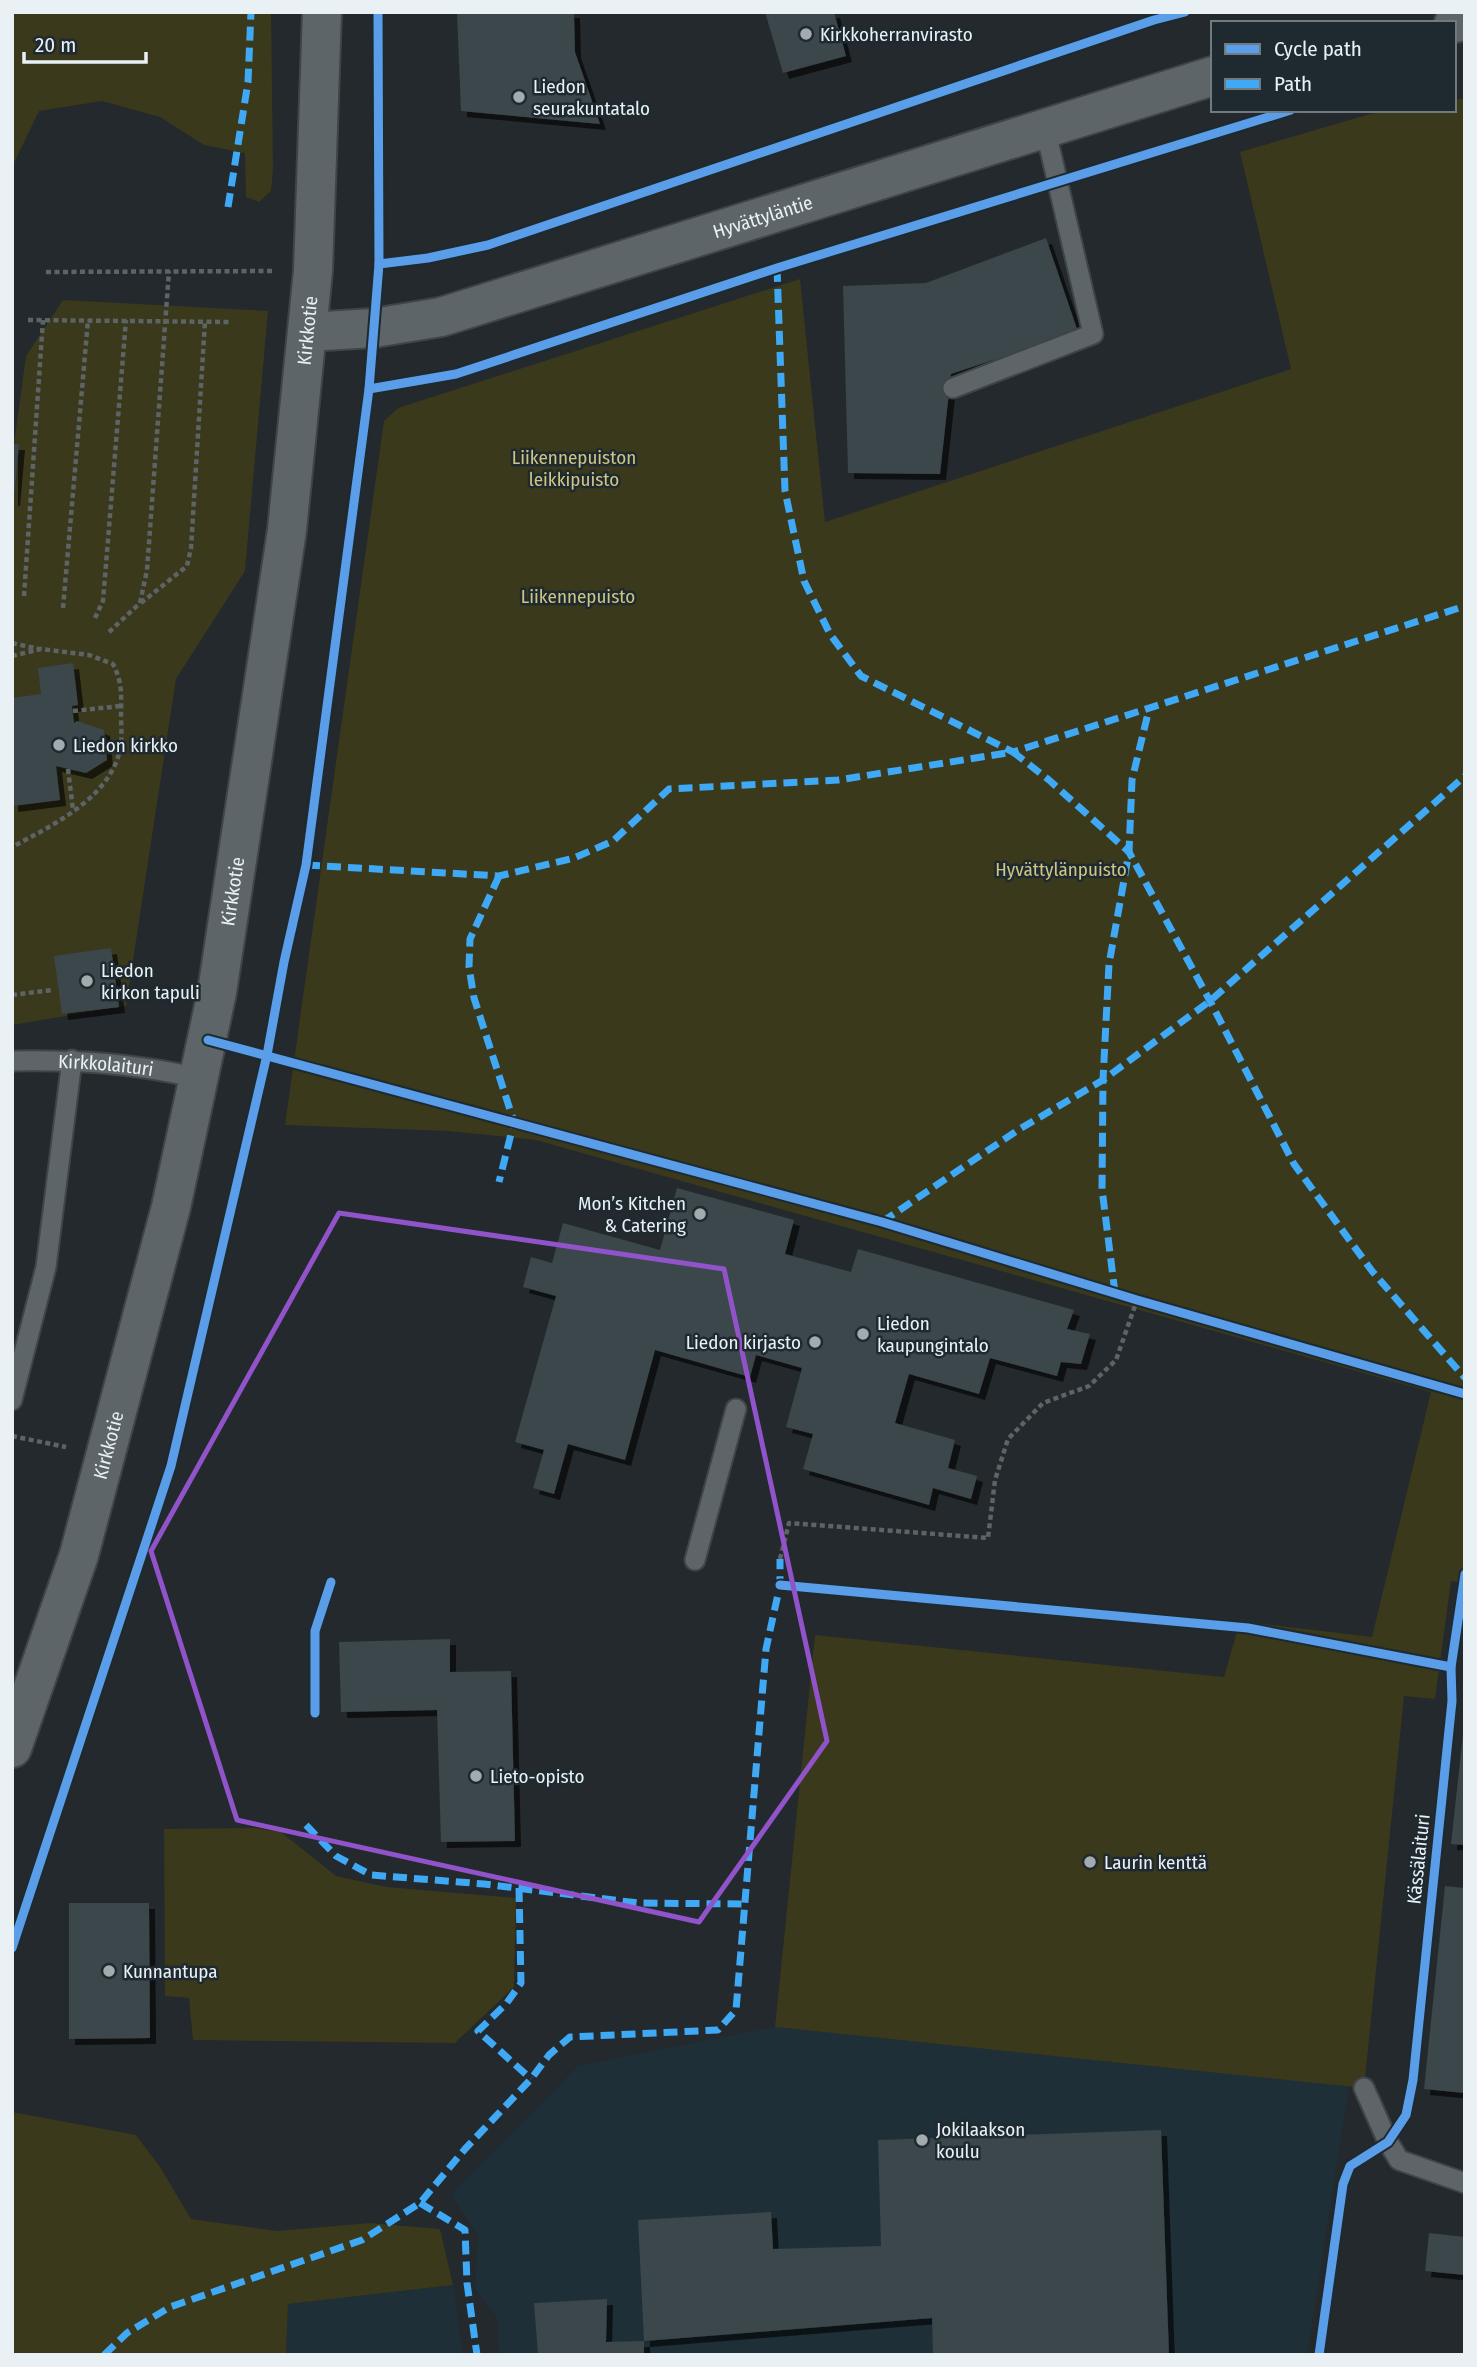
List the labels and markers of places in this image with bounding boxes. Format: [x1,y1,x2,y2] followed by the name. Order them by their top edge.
[820,23,973,46] place label: Kirkkoherranvirasto
[798,26,814,42] marker: Kirkkoherranvirasto
[533,75,650,120] place label: Liedon seurakuntatalo
[511,89,527,105] marker: Liedon seurakuntatalo
[73,734,178,757] place label: Liedon kirkko
[51,737,67,753] marker: Liedon kirkko
[101,959,200,1004] place label: Liedon kirkon tapuli
[79,973,95,989] marker: Liedon kirkon tapuli
[578,1192,686,1237] place label: Mon’s Kitchen & Catering
[692,1206,708,1222] marker: Mon’s Kitchen & Catering
[877,1312,989,1357] place label: Liedon kaupungintalo
[855,1326,871,1342] marker: Liedon kaupungintalo
[686,1331,801,1354] place label: Liedon kirjasto
[807,1334,823,1350] marker: Liedon kirjasto
[490,1765,584,1788] place label: Lieto-opisto
[468,1768,484,1784] marker: Lieto-opisto
[1104,1851,1207,1874] place label: Laurin kenttä
[1082,1854,1098,1870] marker: Laurin kenttä
[123,1960,218,1983] place label: Kunnantupa
[101,1963,117,1979] marker: Kunnantupa
[936,2118,1025,2163] place label: Jokilaakson koulu
[914,2132,930,2148] marker: Jokilaakson koulu

